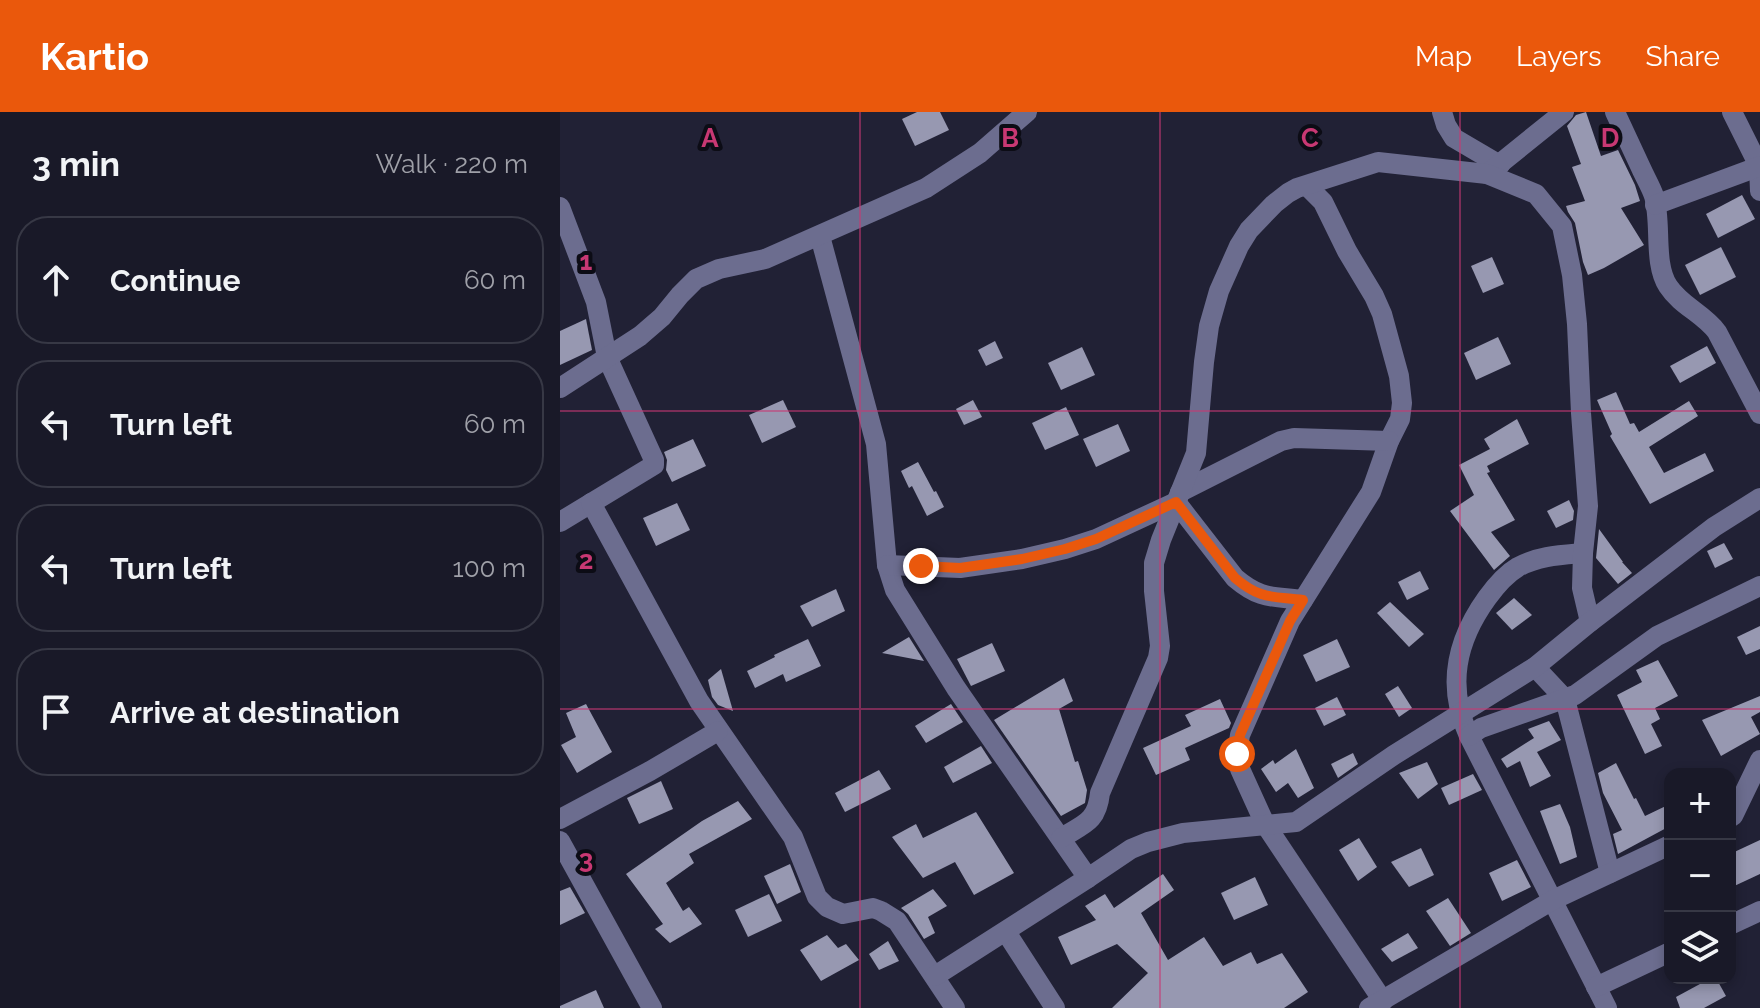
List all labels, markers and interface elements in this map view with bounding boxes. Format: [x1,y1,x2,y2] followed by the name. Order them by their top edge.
[40,34,149,79] text: Kartio
[1415,40,1472,73] text: Map
[1516,40,1602,73] text: Layers
[1646,40,1720,73] text: Share
[701,123,719,153] text: A
[1001,123,1019,153] text: B
[1301,123,1319,153] text: C
[1601,123,1619,153] text: D
[32,144,120,184] text: 3 min
[375,149,528,179] text: Walk · 220 m
[580,246,593,276] text: 1
[34,258,78,302] icon: ahead
[110,263,241,298] text: Continue
[464,265,526,295] text: 60 m
[34,402,78,446] icon: left
[110,407,232,442] text: Turn left
[464,409,526,439] text: 60 m
[579,545,593,575] text: 2
[34,546,78,590] icon: left
[903,548,939,584] route end
[110,551,232,586] text: Turn left
[453,553,526,583] text: 100 m
[34,690,78,734] icon: arrive
[110,695,400,730] text: Arrive at destination
[1219,736,1255,772] route start
[1664,768,1736,984] map controls
[1664,768,1736,840] button: +
[1664,840,1736,912] button: −
[579,844,593,874] text: 3
[1664,912,1736,984] button: layers

